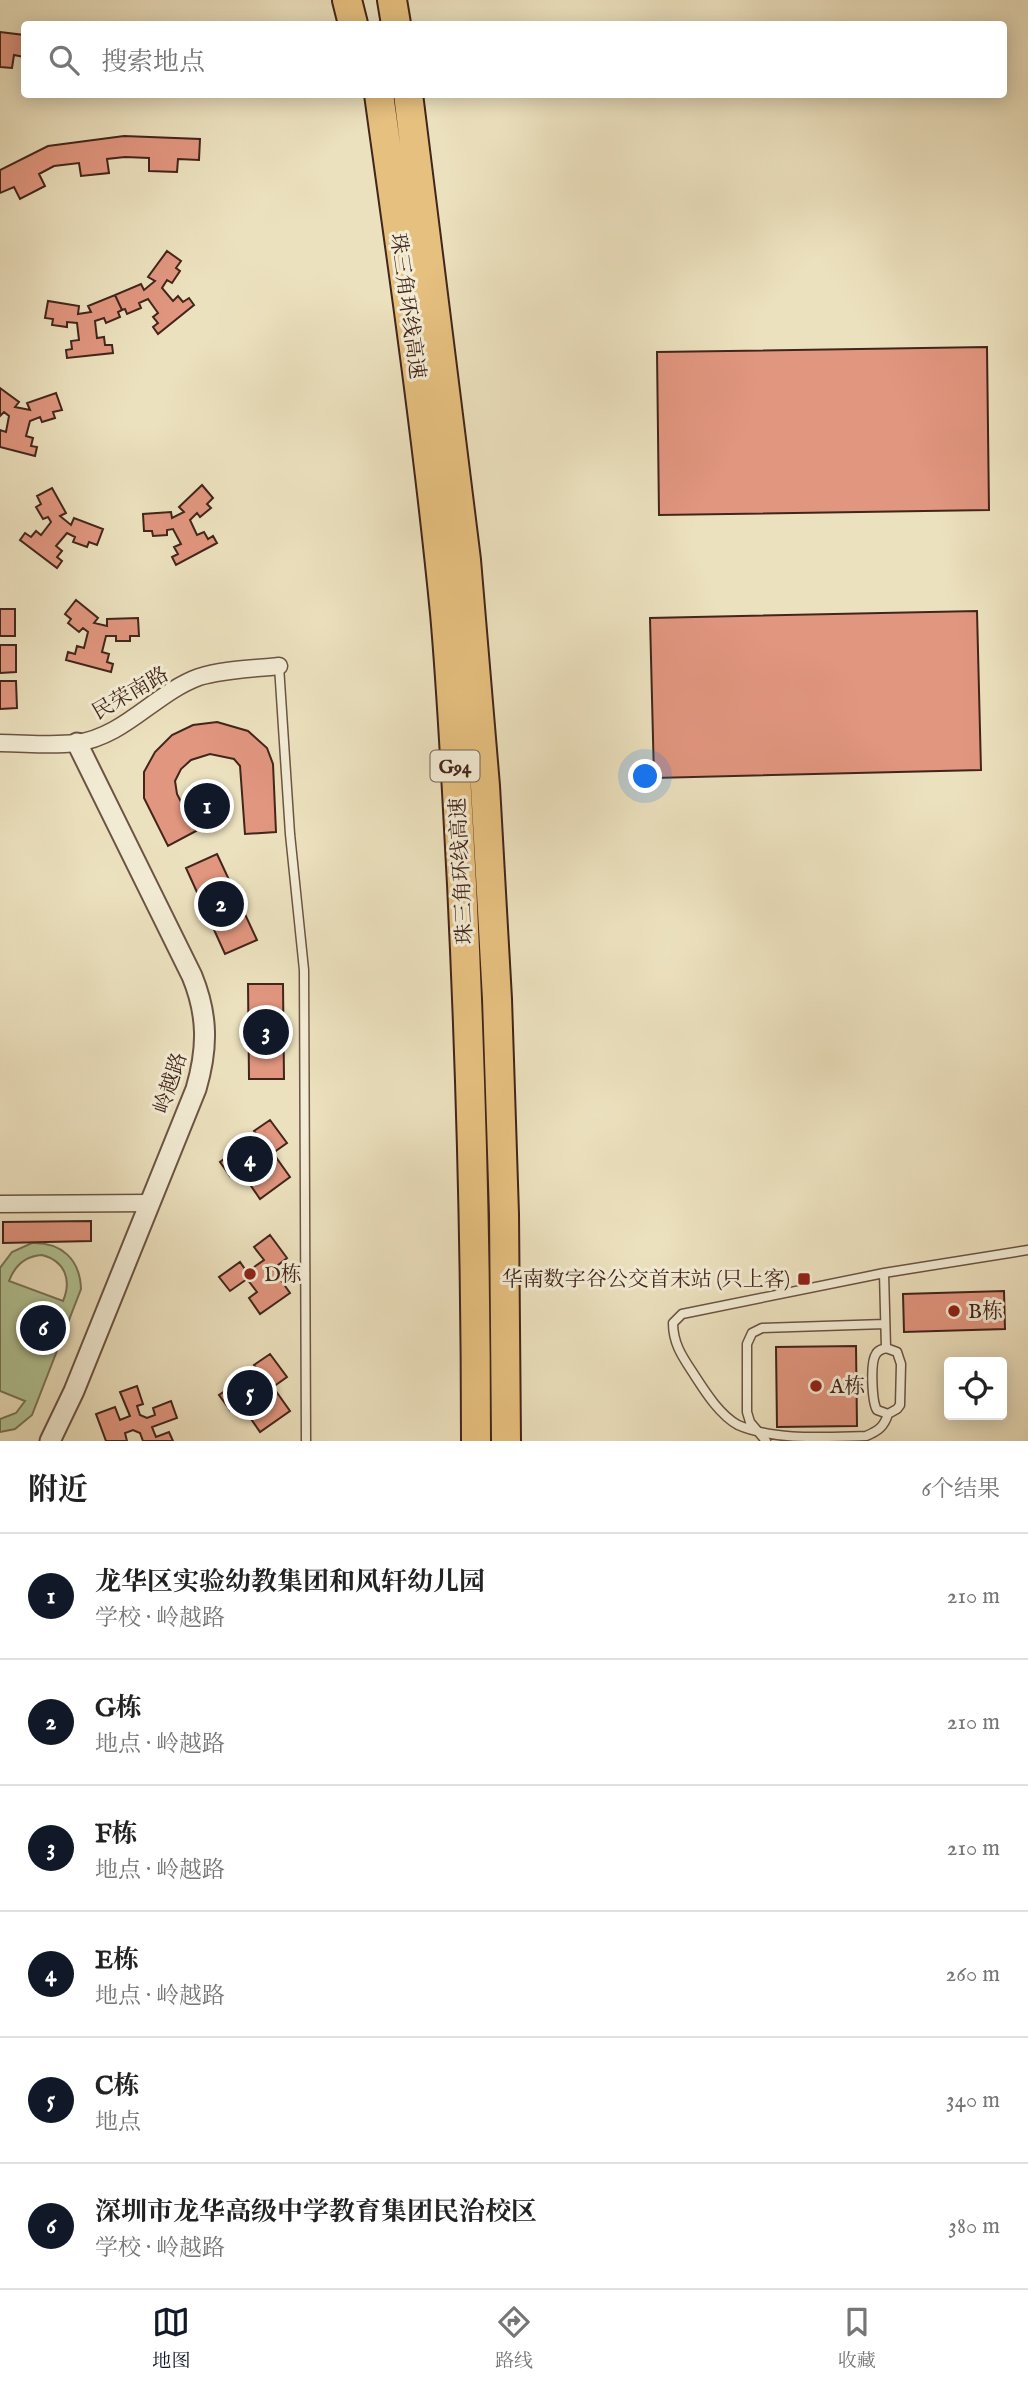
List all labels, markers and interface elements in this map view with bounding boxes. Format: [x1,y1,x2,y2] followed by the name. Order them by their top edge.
[21,21,1007,98] search box
[45,41,83,79] icon: search
[101,46,205,79] text: 搜索地点
[383,232,430,381] street label: 珠三角环线高速
[88,662,174,727] street label: 民荣南路
[430,750,480,782] road number: G94
[628,759,662,793] your location
[184,780,230,832] pin: 1
[445,797,480,945] street label: 珠三角环线高速
[198,878,244,930] pin: 2
[243,1006,289,1058] pin: 3
[149,1049,194,1118] street label: 岭越路
[227,1133,273,1185] pin: 4
[264,1262,302,1289] place label: D栋
[242,1266,258,1282] marker: D栋
[502,1267,790,1294] place label: 华南数字谷公交首末站 (只上客)
[796,1271,812,1287] marker: 华南数字谷公交首末站 (只上客)
[968,1299,1003,1326] place label: B栋
[20,1302,66,1354] pin: 6
[946,1303,962,1319] marker: B栋
[944,1357,1007,1420] map controls
[944,1357,1007,1420] button: locate
[227,1367,273,1419] pin: 5
[829,1374,865,1401] place label: A栋
[808,1378,824,1394] marker: A栋
[28,1472,88,1510] text: 附近
[921,1475,1000,1504] text: 6个结果
[95,1566,485,1599] text: 龙华区实验幼教集团和风轩幼儿园
[47,1582,55,1611] text: 1
[947,1582,1000,1611] text: 210 m
[95,1604,225,1633] text: 学校 · 岭越路
[95,1692,142,1725] text: G栋
[46,1708,56,1737] text: 2
[947,1708,1000,1737] text: 210 m
[95,1730,225,1759] text: 地点 · 岭越路
[95,1818,138,1851] text: F栋
[47,1834,55,1863] text: 3
[947,1834,1000,1863] text: 210 m
[95,1856,225,1885] text: 地点 · 岭越路
[95,1944,139,1977] text: E栋
[45,1960,57,1989] text: 4
[945,1960,1000,1989] text: 260 m
[95,1982,225,2011] text: 地点 · 岭越路
[95,2070,140,2103] text: C栋
[47,2086,55,2115] text: 5
[946,2086,1000,2115] text: 340 m
[95,2108,141,2137] text: 地点
[95,2196,537,2229] text: 深圳市龙华高级中学教育集团民治校区
[46,2212,56,2241] text: 6
[948,2212,1000,2241] text: 380 m
[95,2234,225,2263] text: 学校 · 岭越路
[152,2303,190,2374] tab: 地图
[495,2303,533,2374] tab: 路线
[838,2303,876,2374] tab: 收藏

